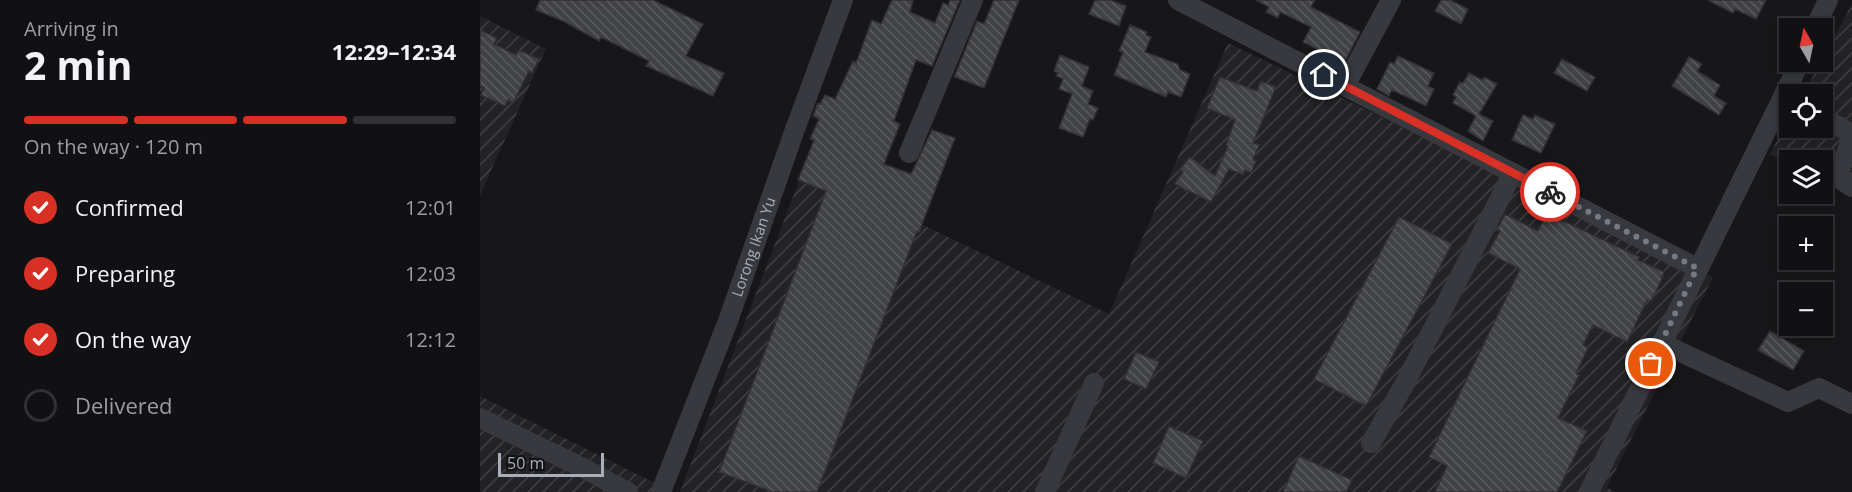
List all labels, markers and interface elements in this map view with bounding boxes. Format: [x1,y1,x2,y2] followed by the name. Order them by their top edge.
[24,15,119,42] text: Arriving in
[1779,18,1833,72] north arrow
[1779,18,1833,336] map controls
[332,36,456,66] text: 12:29–12:34
[24,38,132,91] text: 2 min
[1298,49,1349,100] pin
[1307,58,1340,91] icon: home
[1779,84,1833,138] button: locate
[24,133,203,160] text: On the way · 120 m
[1779,150,1833,204] button: layers
[1520,162,1580,222] courier
[1534,176,1567,209] icon: bike
[24,191,57,224] icon: check
[75,192,184,222] text: Confirmed
[405,194,456,221] text: 12:01
[726,194,780,299] street label: Lorong Ikan Yu
[1779,216,1833,270] button: +
[24,257,57,290] icon: check
[75,258,175,288] text: Preparing
[405,260,456,287] text: 12:03
[1779,282,1833,336] button: −
[24,323,57,356] icon: check
[75,324,191,354] text: On the way
[405,326,456,353] text: 12:12
[1625,338,1676,389] pin
[1634,347,1667,380] icon: bag
[75,390,173,420] text: Delivered
[498,450,604,478] scale bar
[507,452,544,474] text: 50 m

